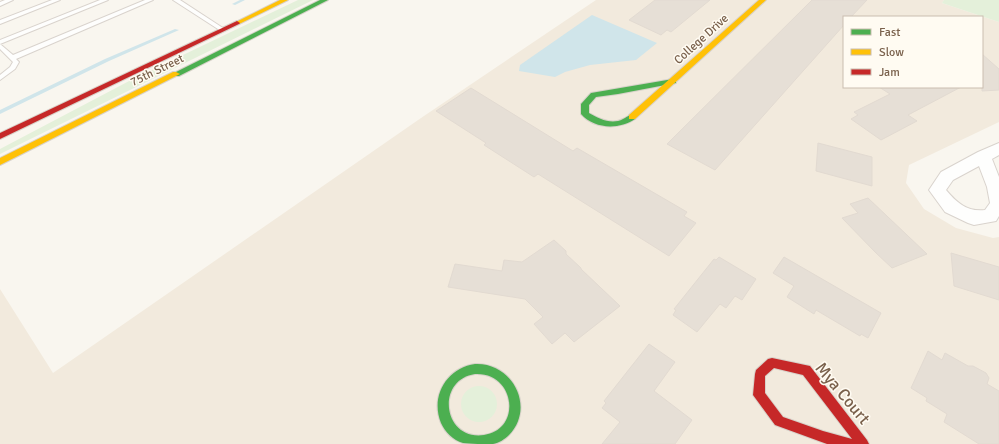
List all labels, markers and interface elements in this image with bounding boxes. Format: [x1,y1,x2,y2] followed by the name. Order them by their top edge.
[671,11,732,68] street label: College Drive
[843,16,983,88] legend
[879,25,900,40] text: Fast
[879,45,904,60] text: Slow
[128,51,186,90] street label: 75th Street
[879,65,900,80] text: Jam
[811,358,875,429] street label: Mya Court

